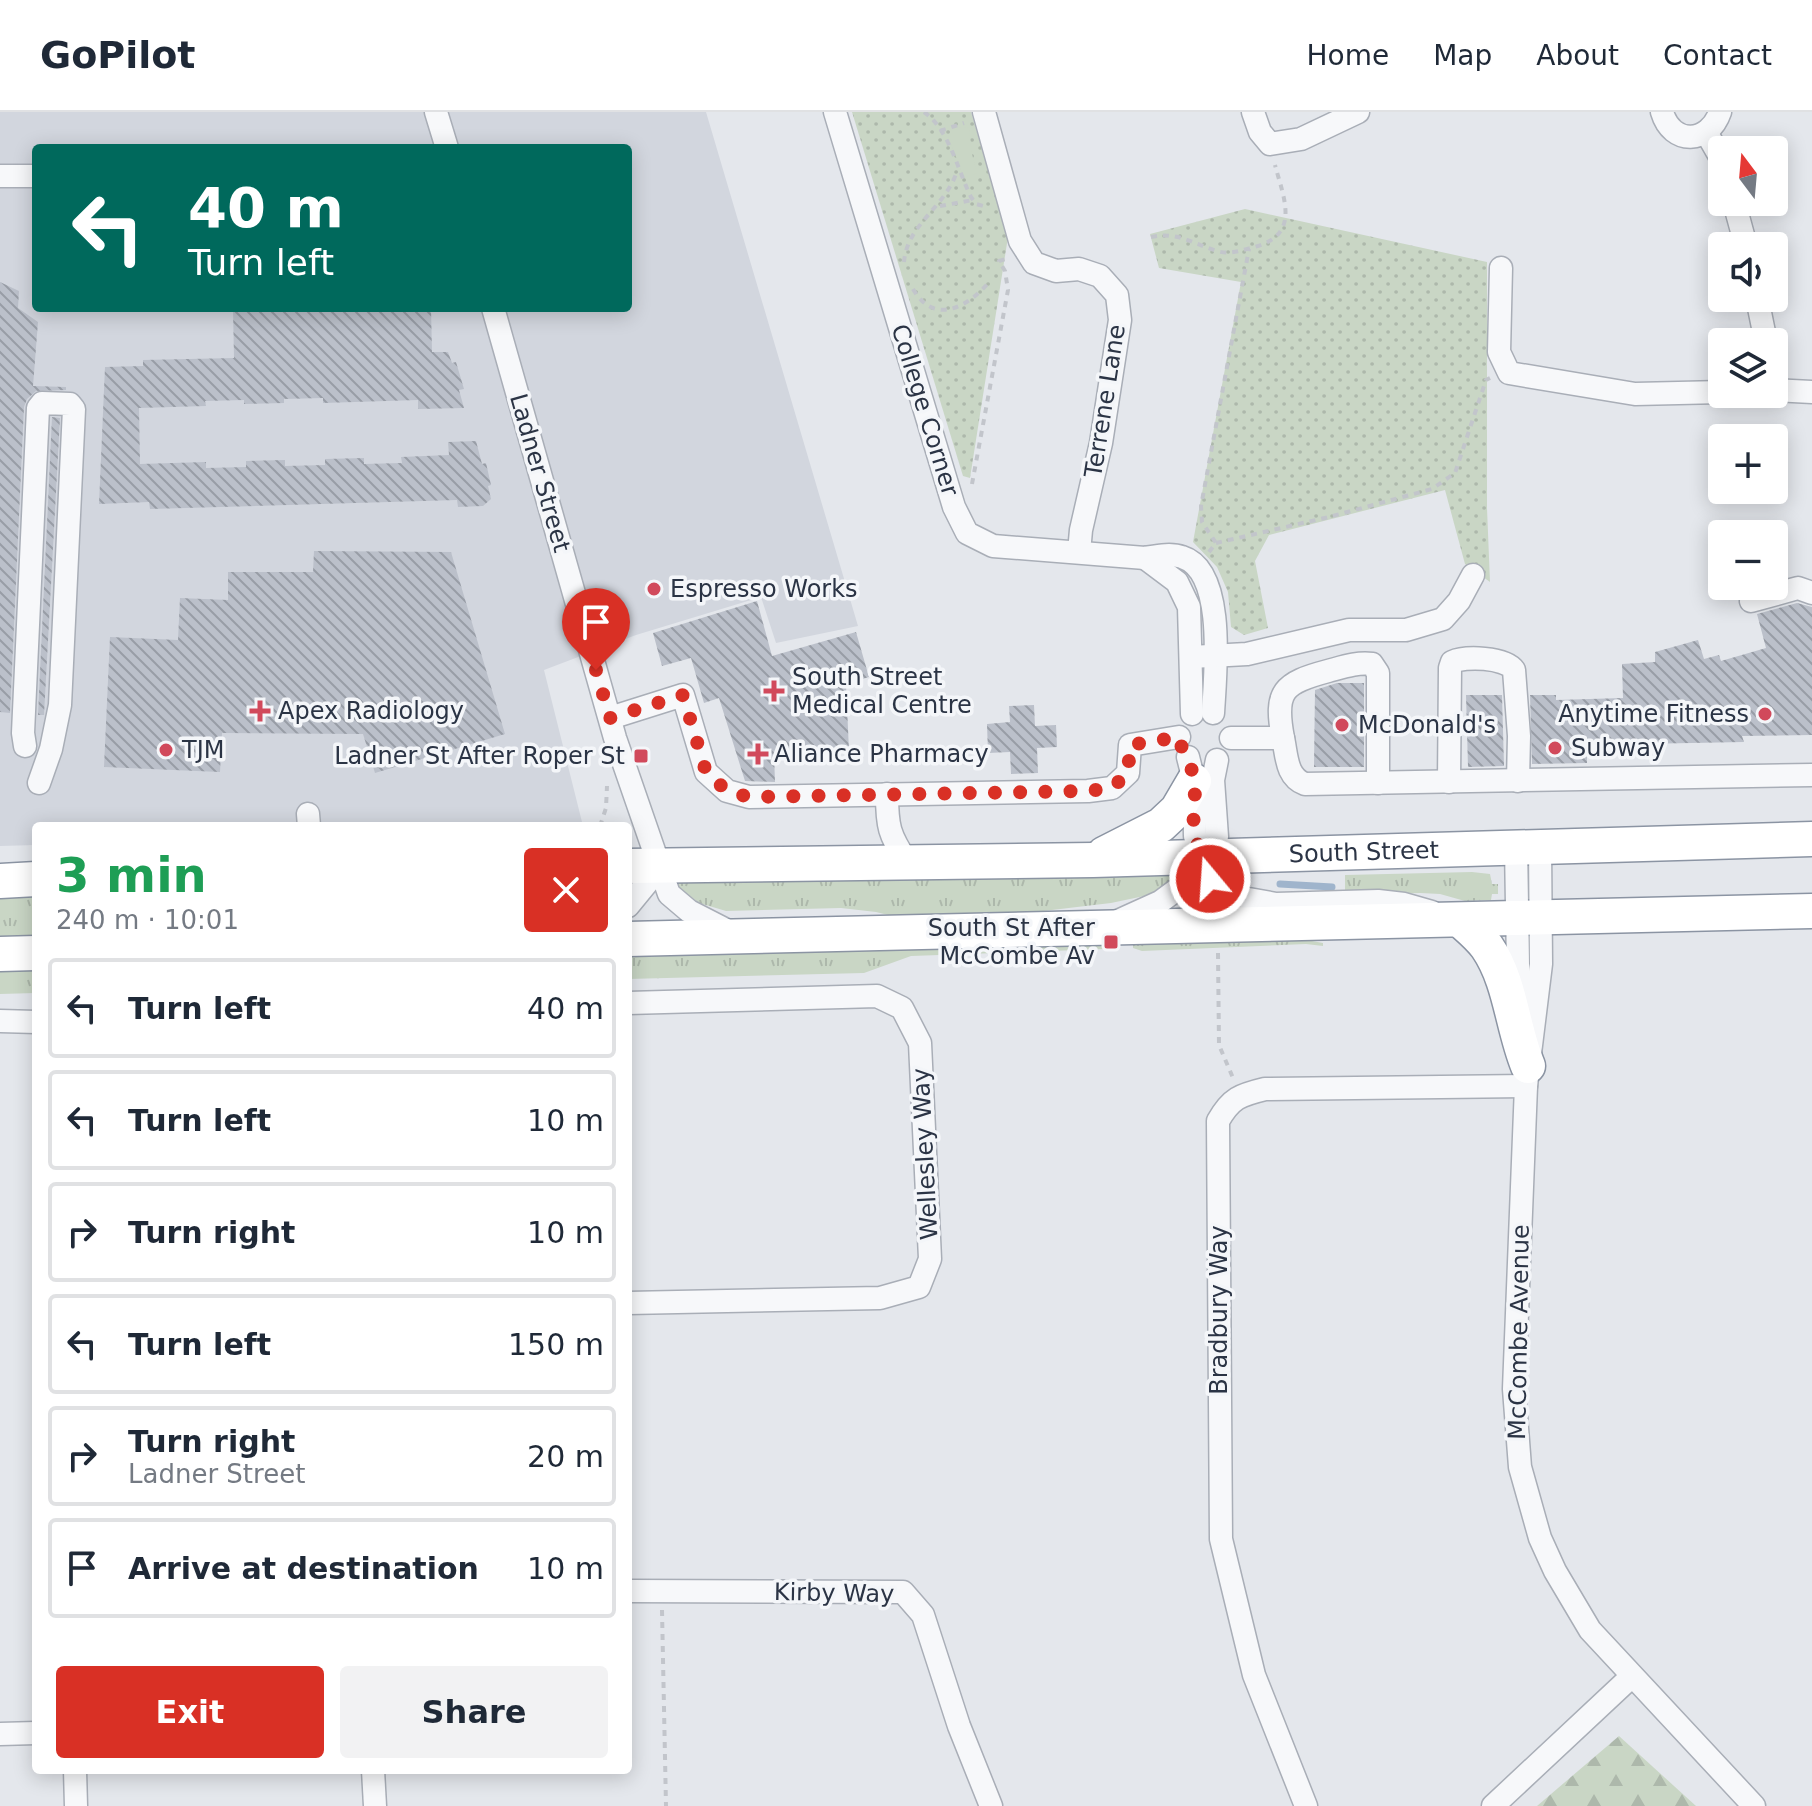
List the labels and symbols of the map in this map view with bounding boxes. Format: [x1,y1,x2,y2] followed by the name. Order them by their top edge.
[1708,136,1788,216] north arrow
[886,321,964,499] street label: College Corner
[1079,322,1131,481] street label: Terrene Lane
[504,390,576,556] street label: Ladner Street
[670,575,858,603] place label: Espresso Works
[645,580,663,598] marker: Espresso Works
[562,588,630,670] pin
[792,663,972,719] place label: South Street Medical Centre
[763,680,785,702] marker: South Street Medical Centre
[278,697,464,725] place label: Apex Radiology
[249,700,271,722] marker: Apex Radiology
[1558,700,1749,728] place label: Anytime Fitness
[1756,705,1774,723] marker: Anytime Fitness
[1358,711,1496,739] place label: McDonald's
[1333,716,1351,734] marker: McDonald's
[1571,734,1665,762] place label: Subway
[181,736,224,764] place label: TJM
[1546,739,1564,757] marker: Subway
[774,740,989,768] place label: Aliance Pharmacy
[157,741,175,759] marker: TJM
[334,742,625,770] place label: Ladner St After Roper St
[749,745,767,763] marker: Aliance Pharmacy
[632,747,650,765] marker: Ladner St After Roper St
[1288,836,1439,868] street label: South Street
[1168,837,1252,921] position arrow
[928,914,1095,970] place label: South St After McCombe Av
[1102,933,1120,951] marker: South St After McCombe Av
[907,1067,943,1241] street label: Wellesley Way
[1503,1224,1535,1440] street label: McCombe Avenue
[1205,1225,1233,1395] street label: Bradbury Way
[774,1578,894,1608] street label: Kirby Way

